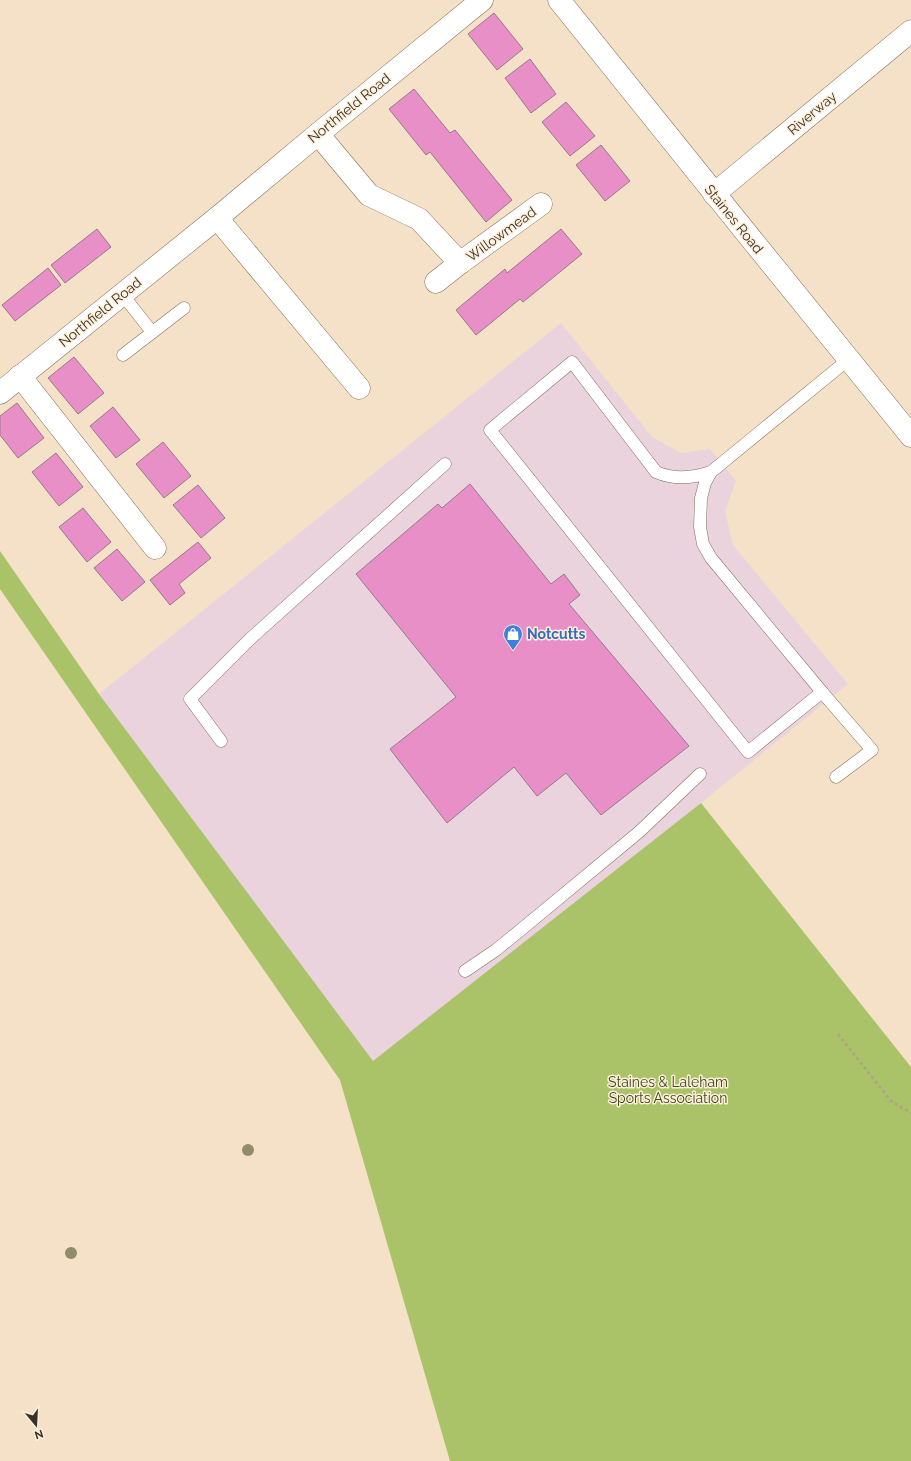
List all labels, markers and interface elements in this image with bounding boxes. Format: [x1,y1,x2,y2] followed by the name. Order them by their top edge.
[304,70,394,146] street label: Northfield Road
[784,88,840,138] street label: Riverway
[701,181,767,257] street label: Staines Road
[463,203,539,265] street label: Willowmead
[55,274,145,350] street label: Northfield Road
[502,623,524,651] shop icon: Notcutts
[527,626,585,642] place label: Notcutts
[608,1074,728,1106] park label: Staines & Laleham Sports Association
[16,1405,56,1445] north arrow
[33,1427,45,1442] text: N

